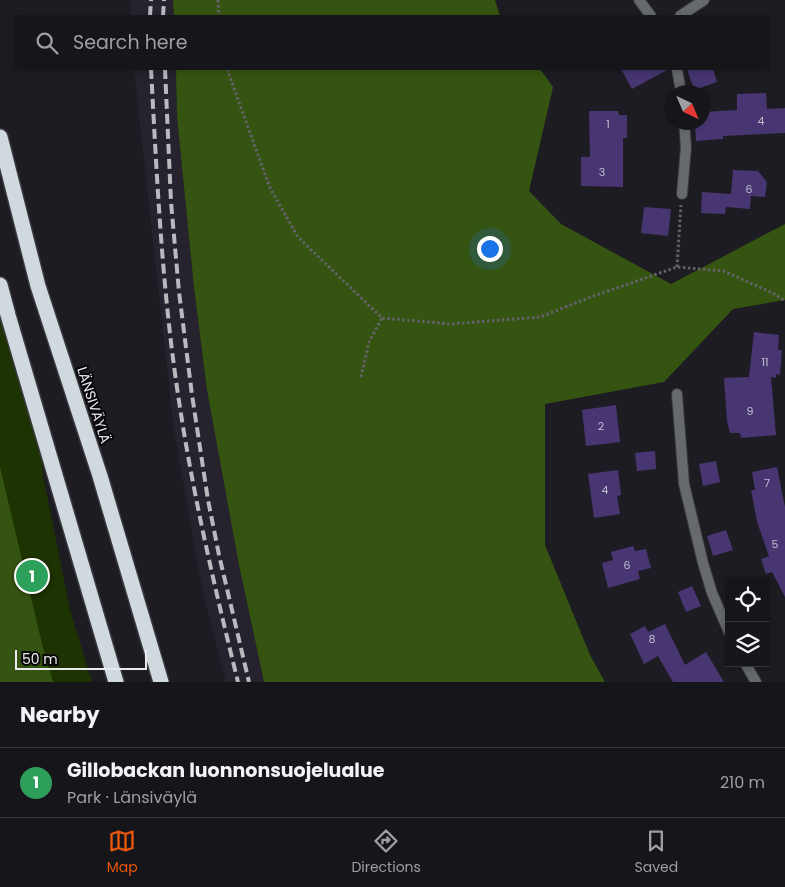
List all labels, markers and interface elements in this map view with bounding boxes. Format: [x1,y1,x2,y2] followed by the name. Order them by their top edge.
[15,15,770,70] search box
[33,29,61,57] icon: search
[73,29,187,56] text: Search here
[665,85,710,130] north arrow
[758,113,765,129] house number: 4
[606,116,610,132] house number: 1
[599,164,605,180] house number: 3
[746,181,753,197] house number: 6
[477,236,503,262] your location
[761,354,769,370] house number: 11
[72,364,116,446] street label: LÄNSIVÄYLÄ
[747,403,754,419] house number: 9
[598,418,604,434] house number: 2
[764,475,770,491] house number: 7
[602,482,609,498] house number: 4
[772,536,779,552] house number: 5
[16,557,48,595] pin: 1
[624,557,631,573] house number: 6
[725,577,770,667] map controls
[725,577,770,622] button: locate
[725,622,770,667] button: layers
[649,631,656,647] house number: 8
[15,647,148,670] scale bar
[22,649,58,669] text: 50 m
[20,700,100,729] text: Nearby
[67,757,384,784] text: Gillobackan luonnonsuojelualue
[33,771,39,794] text: 1
[720,771,765,794] text: 210 m
[67,786,197,809] text: Park · Länsiväylä
[107,827,138,878] tab: Map
[351,827,421,878] tab: Directions
[634,827,678,878] tab: Saved

